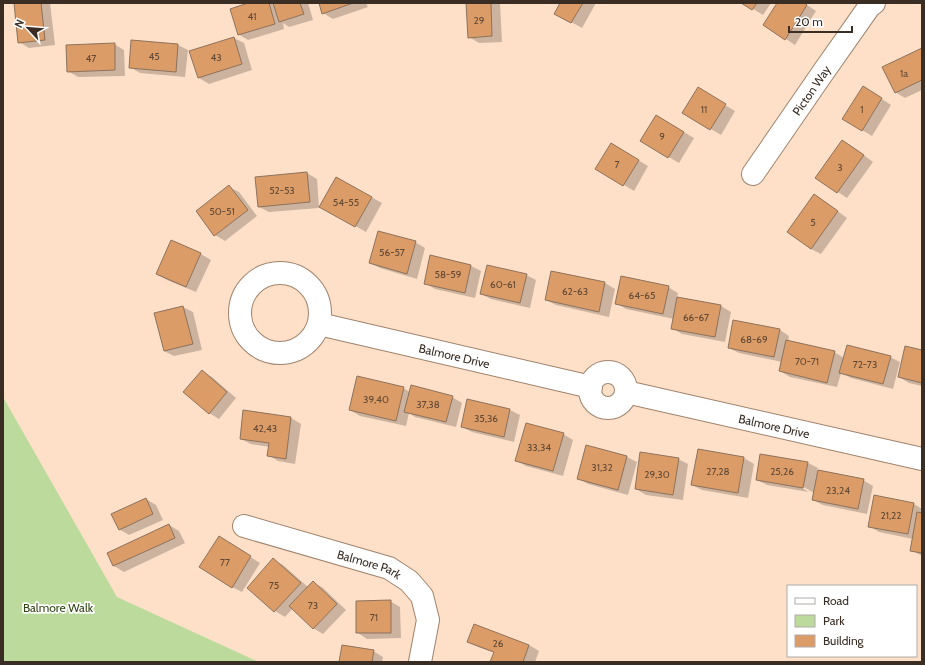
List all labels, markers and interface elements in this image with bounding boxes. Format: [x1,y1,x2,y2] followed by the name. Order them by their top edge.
[8,8,48,48] north arrow
[789,8,852,34] scale bar
[247,10,257,23] house number: 41
[474,14,485,27] house number: 29
[795,14,823,29] text: 20 m
[11,17,27,30] text: N
[148,50,160,63] house number: 45
[210,51,222,64] house number: 43
[86,52,96,65] house number: 47
[788,62,833,118] street label: Picton Way
[900,67,908,80] house number: 1a
[701,103,707,116] house number: 11
[860,103,864,116] house number: 1
[659,130,665,143] house number: 9
[614,158,620,171] house number: 7
[837,161,843,174] house number: 3
[269,184,295,197] house number: 52-53
[333,196,359,209] house number: 54-55
[209,205,235,218] house number: 50-51
[810,216,816,229] house number: 5
[379,246,405,259] house number: 56-57
[435,268,462,281] house number: 58-59
[490,278,516,291] house number: 60-61
[562,285,588,298] house number: 62-63
[629,289,655,302] house number: 64-65
[683,311,709,324] house number: 66-67
[740,333,768,346] house number: 68-69
[417,340,491,371] street label: Balmore Drive
[795,355,819,368] house number: 70-71
[853,358,877,371] house number: 72-73
[363,393,389,406] house number: 39,40
[416,398,440,411] house number: 37,38
[737,410,811,441] street label: Balmore Drive
[474,412,498,425] house number: 35,36
[253,422,277,435] house number: 42,43
[527,441,551,454] house number: 33,34
[591,461,613,474] house number: 31,32
[706,465,730,478] house number: 27,28
[770,465,794,478] house number: 25,26
[644,468,670,481] house number: 29,30
[826,484,850,497] house number: 23,24
[880,509,902,522] house number: 21,22
[336,546,405,582] street label: Balmore Park
[220,556,230,569] house number: 77
[269,579,279,592] house number: 75
[787,585,917,657] legend
[823,593,849,608] text: Road
[308,599,318,612] house number: 73
[23,600,94,615] park label: Balmore Walk
[370,611,378,624] house number: 71
[823,613,845,628] text: Park
[823,633,865,648] text: Building
[493,637,504,650] house number: 26

